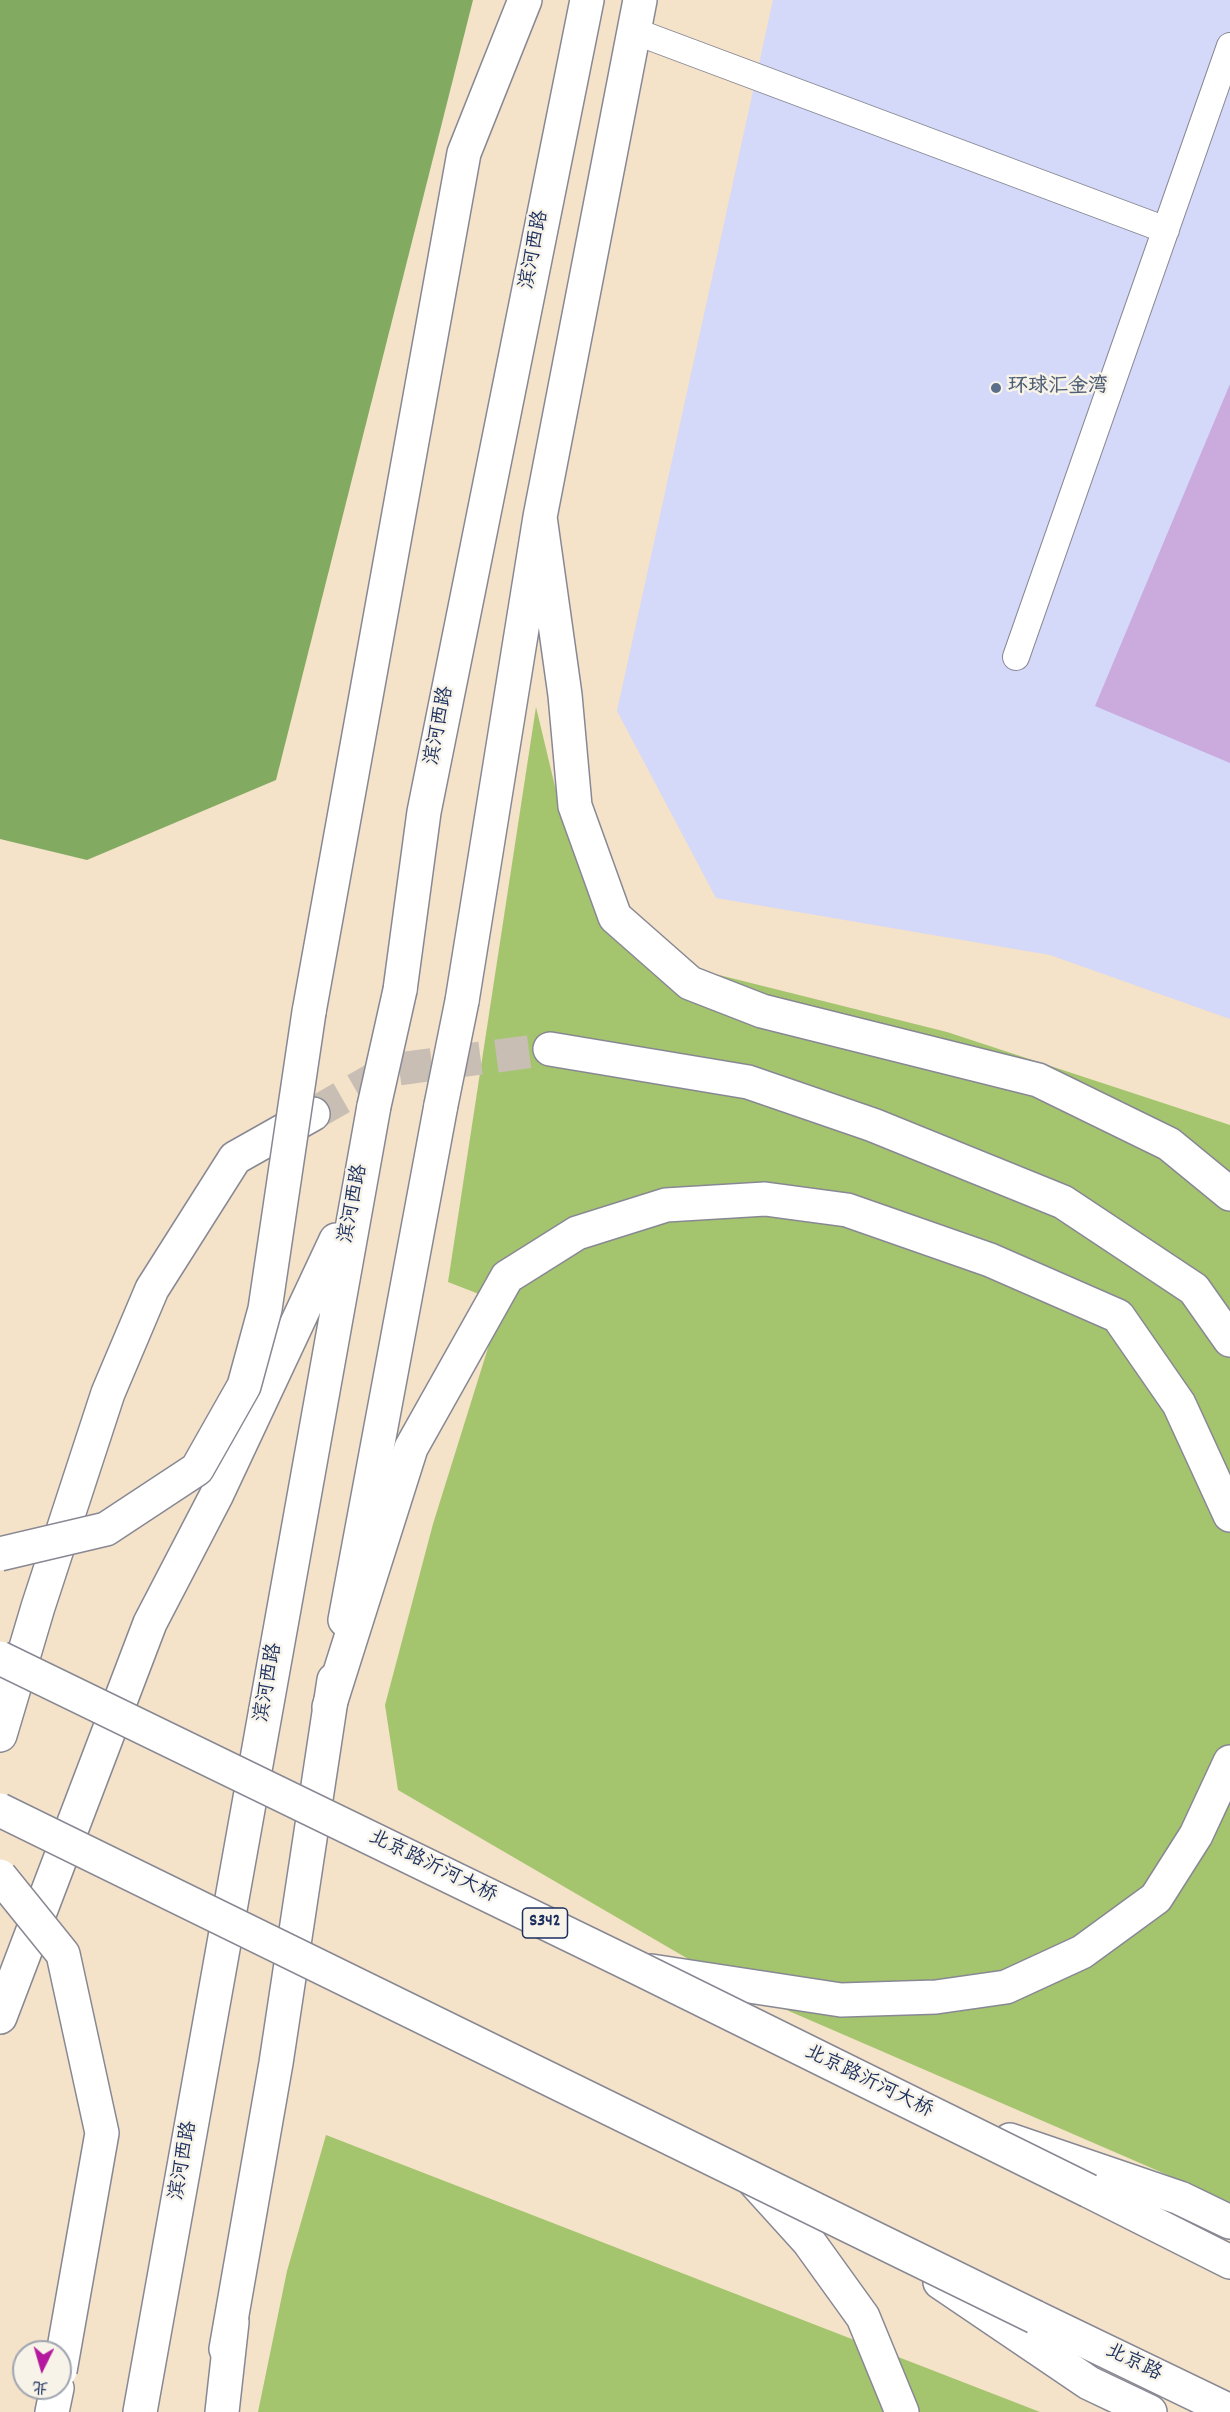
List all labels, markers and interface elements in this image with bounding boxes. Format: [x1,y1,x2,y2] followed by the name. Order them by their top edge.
[517,208,555,292] street label: 滨河西路
[1008,376,1108,400] place label: 环球汇金湾
[989,381,1003,395] marker: 环球汇金湾
[422,684,460,768] street label: 滨河西路
[336,1162,374,1246] street label: 滨河西路
[251,1642,289,1724] street label: 滨河西路
[364,1827,500,1909] street label: 北京路沂河大桥
[522,1908,568,1938] road number: S342
[800,2042,936,2124] street label: 北京路沂河大桥
[166,2120,204,2202] street label: 滨河西路
[12,2340,72,2400] north arrow
[1101,2340,1165,2388] street label: 北京路
[32,2374,50,2399] text: 北

